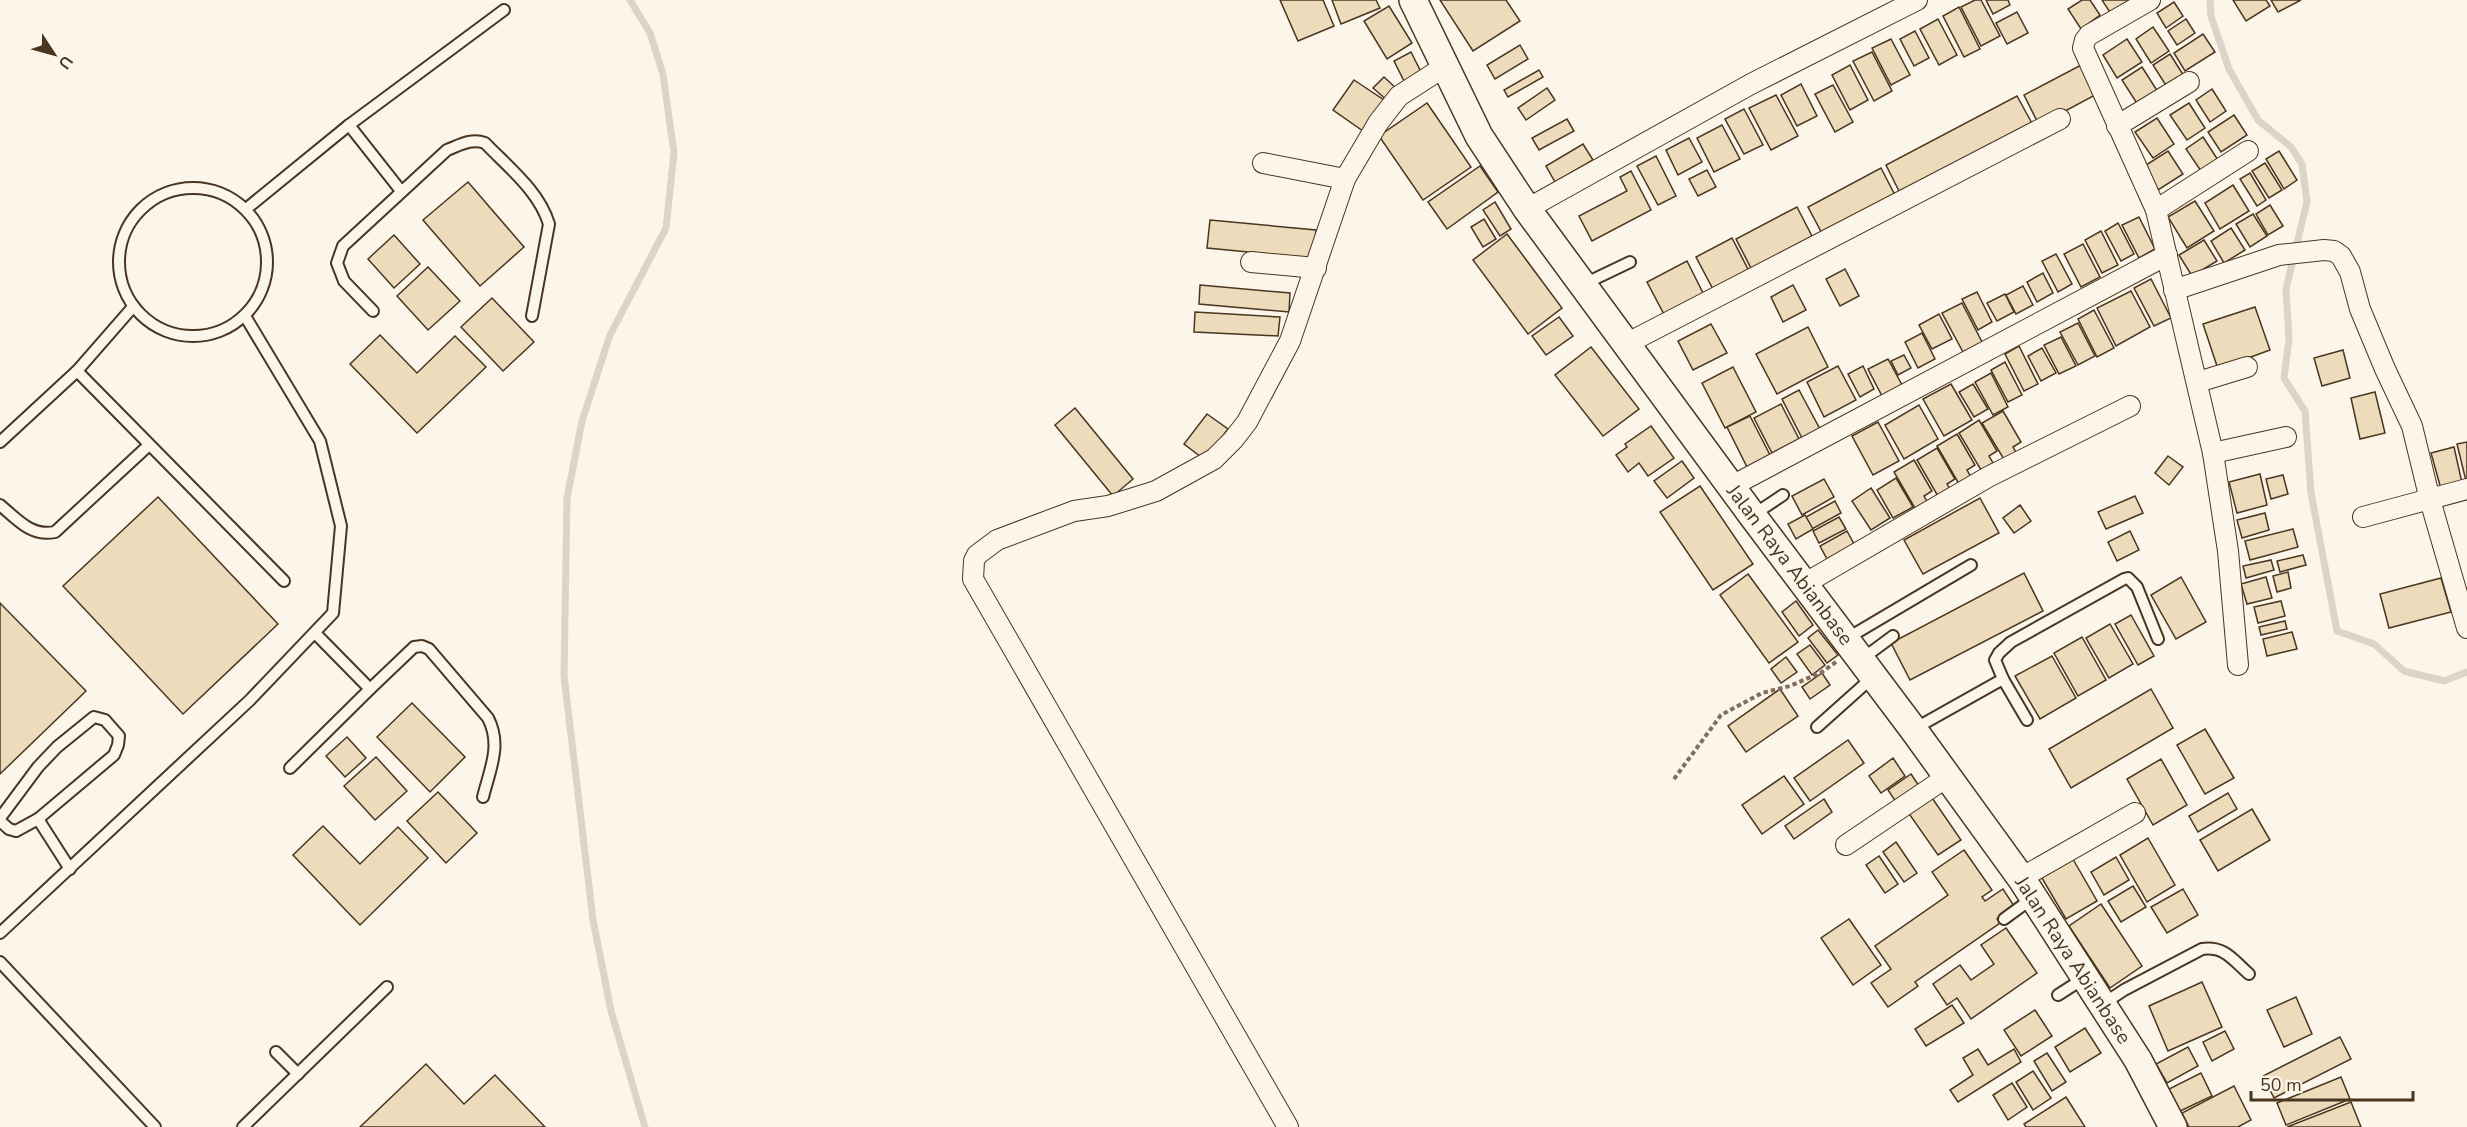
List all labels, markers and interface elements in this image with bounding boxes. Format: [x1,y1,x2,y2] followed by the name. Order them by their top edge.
[24,24,84,84] north arrow
[53,51,78,73] text: U
[1720,478,1859,651] street label: Jalan Raya Abianbase
[2008,870,2137,1049] street label: Jalan Raya Abianbase
[2251,1064,2413,1102] scale bar
[2260,1073,2302,1097] text: 50 m

